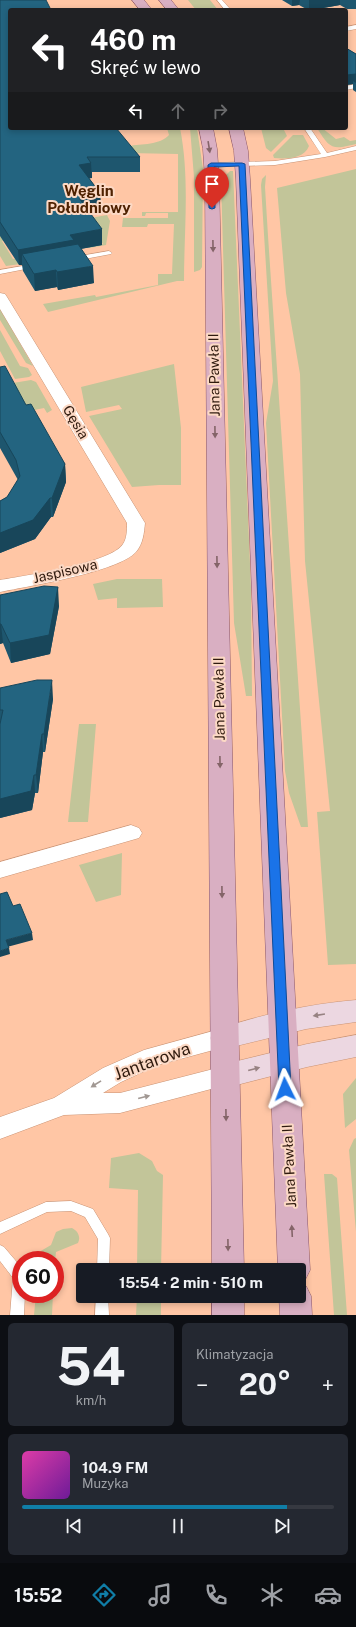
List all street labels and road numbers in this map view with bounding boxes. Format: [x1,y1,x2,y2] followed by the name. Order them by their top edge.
[205,333,223,417] street label: Jana Pawła II
[60,402,92,442] street label: Gęsia
[31,556,99,586] street label: Jaspisowa
[210,657,228,741] street label: Jana Pawła II
[111,1038,193,1084] street label: Jantarowa
[279,1124,299,1208] street label: Jana Pawła II

